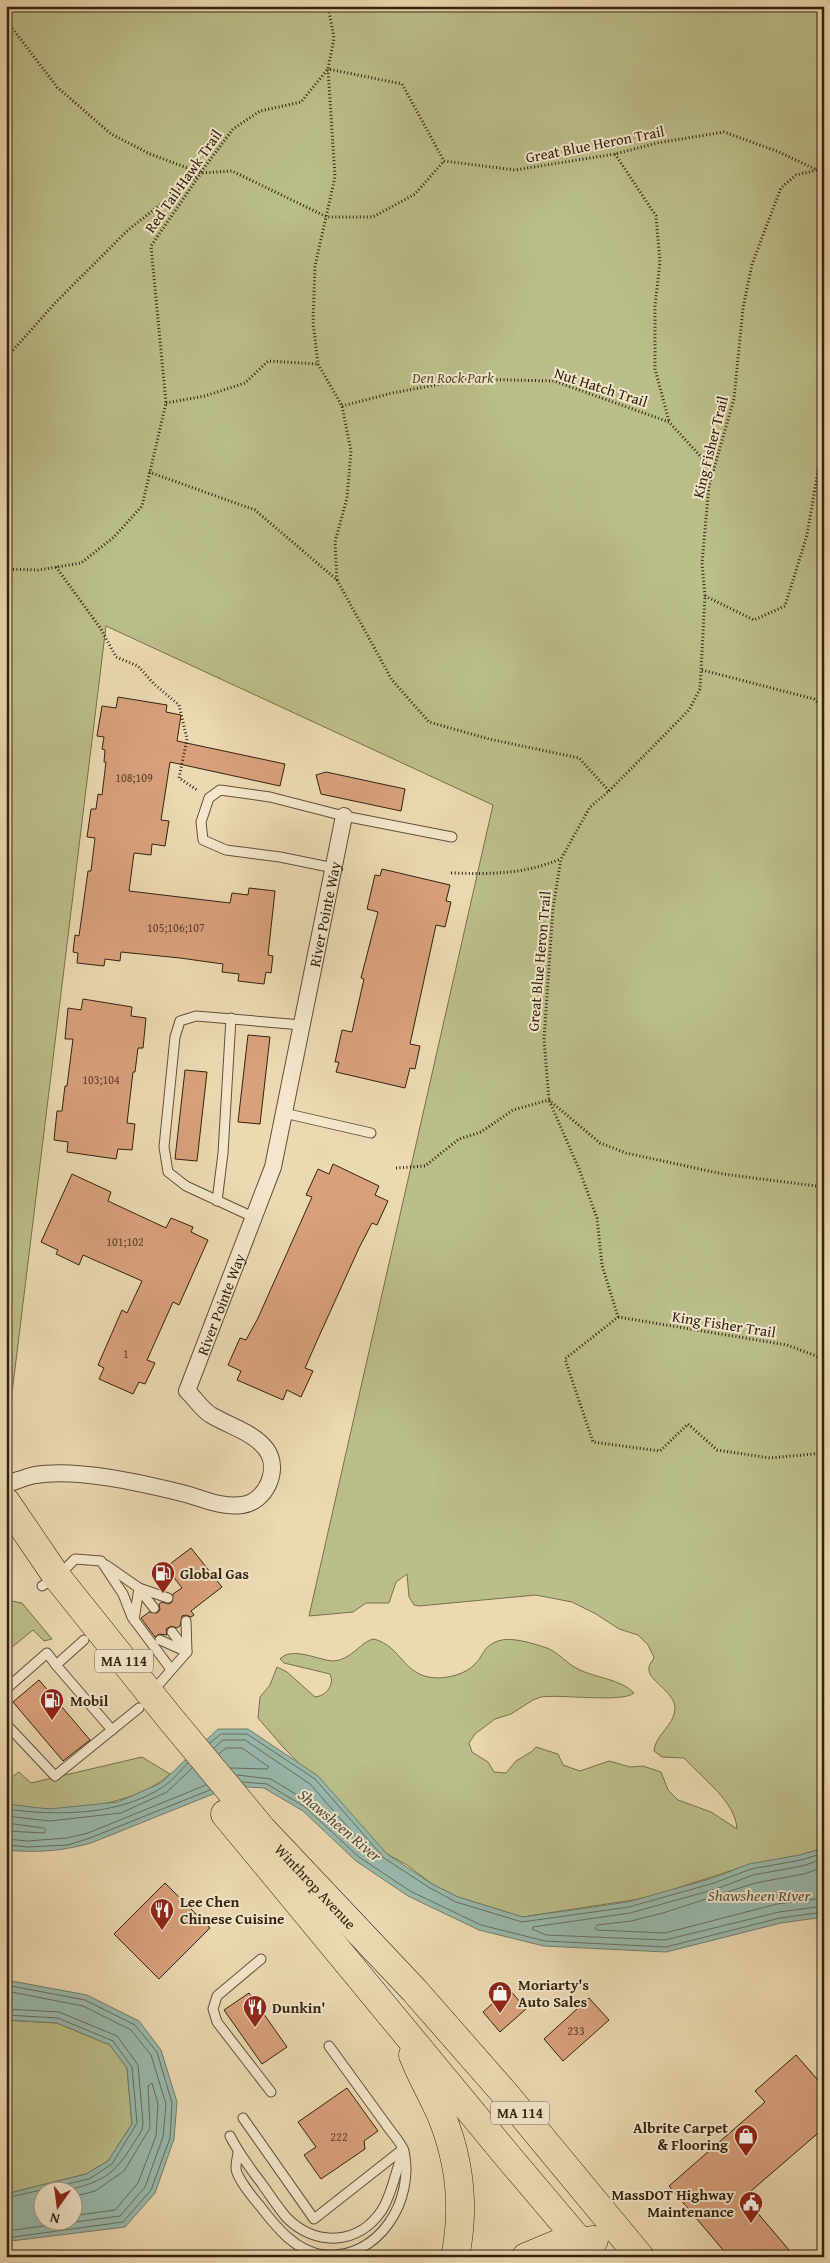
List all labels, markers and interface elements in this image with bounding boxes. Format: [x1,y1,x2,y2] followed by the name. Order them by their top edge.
[524,120,666,168] street label: Great Blue Heron Trail
[139,125,227,237] street label: Red Tail Hawk Trail
[552,362,650,412] street label: Nut Hatch Trail
[411,367,494,388] park label: Den Rock Park
[687,394,733,500] street label: King Fisher Trail
[115,769,153,786] house number: 108;109
[303,859,345,969] street label: River Pointe Way
[522,890,556,1032] street label: Great Blue Heron Trail
[147,919,205,936] house number: 105;106;107
[82,1071,120,1088] house number: 103;104
[106,1233,144,1250] house number: 101;102
[191,1250,250,1358] street label: River Pointe Way
[671,1305,777,1343] street label: King Fisher Trail
[123,1345,129,1362] house number: 1
[150,1560,176,1594] fuel station icon: Global Gas
[180,1563,249,1584] place label: Global Gas
[95,1650,153,1672] road number: MA 114
[39,1687,65,1721] fuel station icon: Mobil
[70,1690,109,1711] place label: Mobil
[293,1783,388,1868] water label: Shawsheen River
[270,1839,361,1933] street label: Winthrop Avenue
[707,1883,812,1907] water label: Shawsheen River
[180,1891,284,1929] place label: Lee Chen Chinese Cuisine
[149,1897,175,1931] restaurant icon: Lee Chen Chinese Cuisine
[518,1974,589,2012] place label: Moriarty's Auto Sales
[487,1980,513,2014] shop icon: Moriarty's Auto Sales
[242,1994,268,2028] restaurant icon: Dunkin'
[272,1997,325,2018] place label: Dunkin'
[567,2022,585,2039] house number: 233
[491,2102,549,2124] road number: MA 114
[633,2117,728,2155] place label: Albrite Carpet & Flooring
[733,2123,759,2157] shop icon: Albrite Carpet & Flooring
[330,2128,348,2145] house number: 222
[32,2180,82,2230] north arrow
[611,2184,734,2222] place label: MassDOT Highway Maintenance
[738,2190,764,2224] public building icon: MassDOT Highway Maintenance
[47,2208,62,2229] text: N

